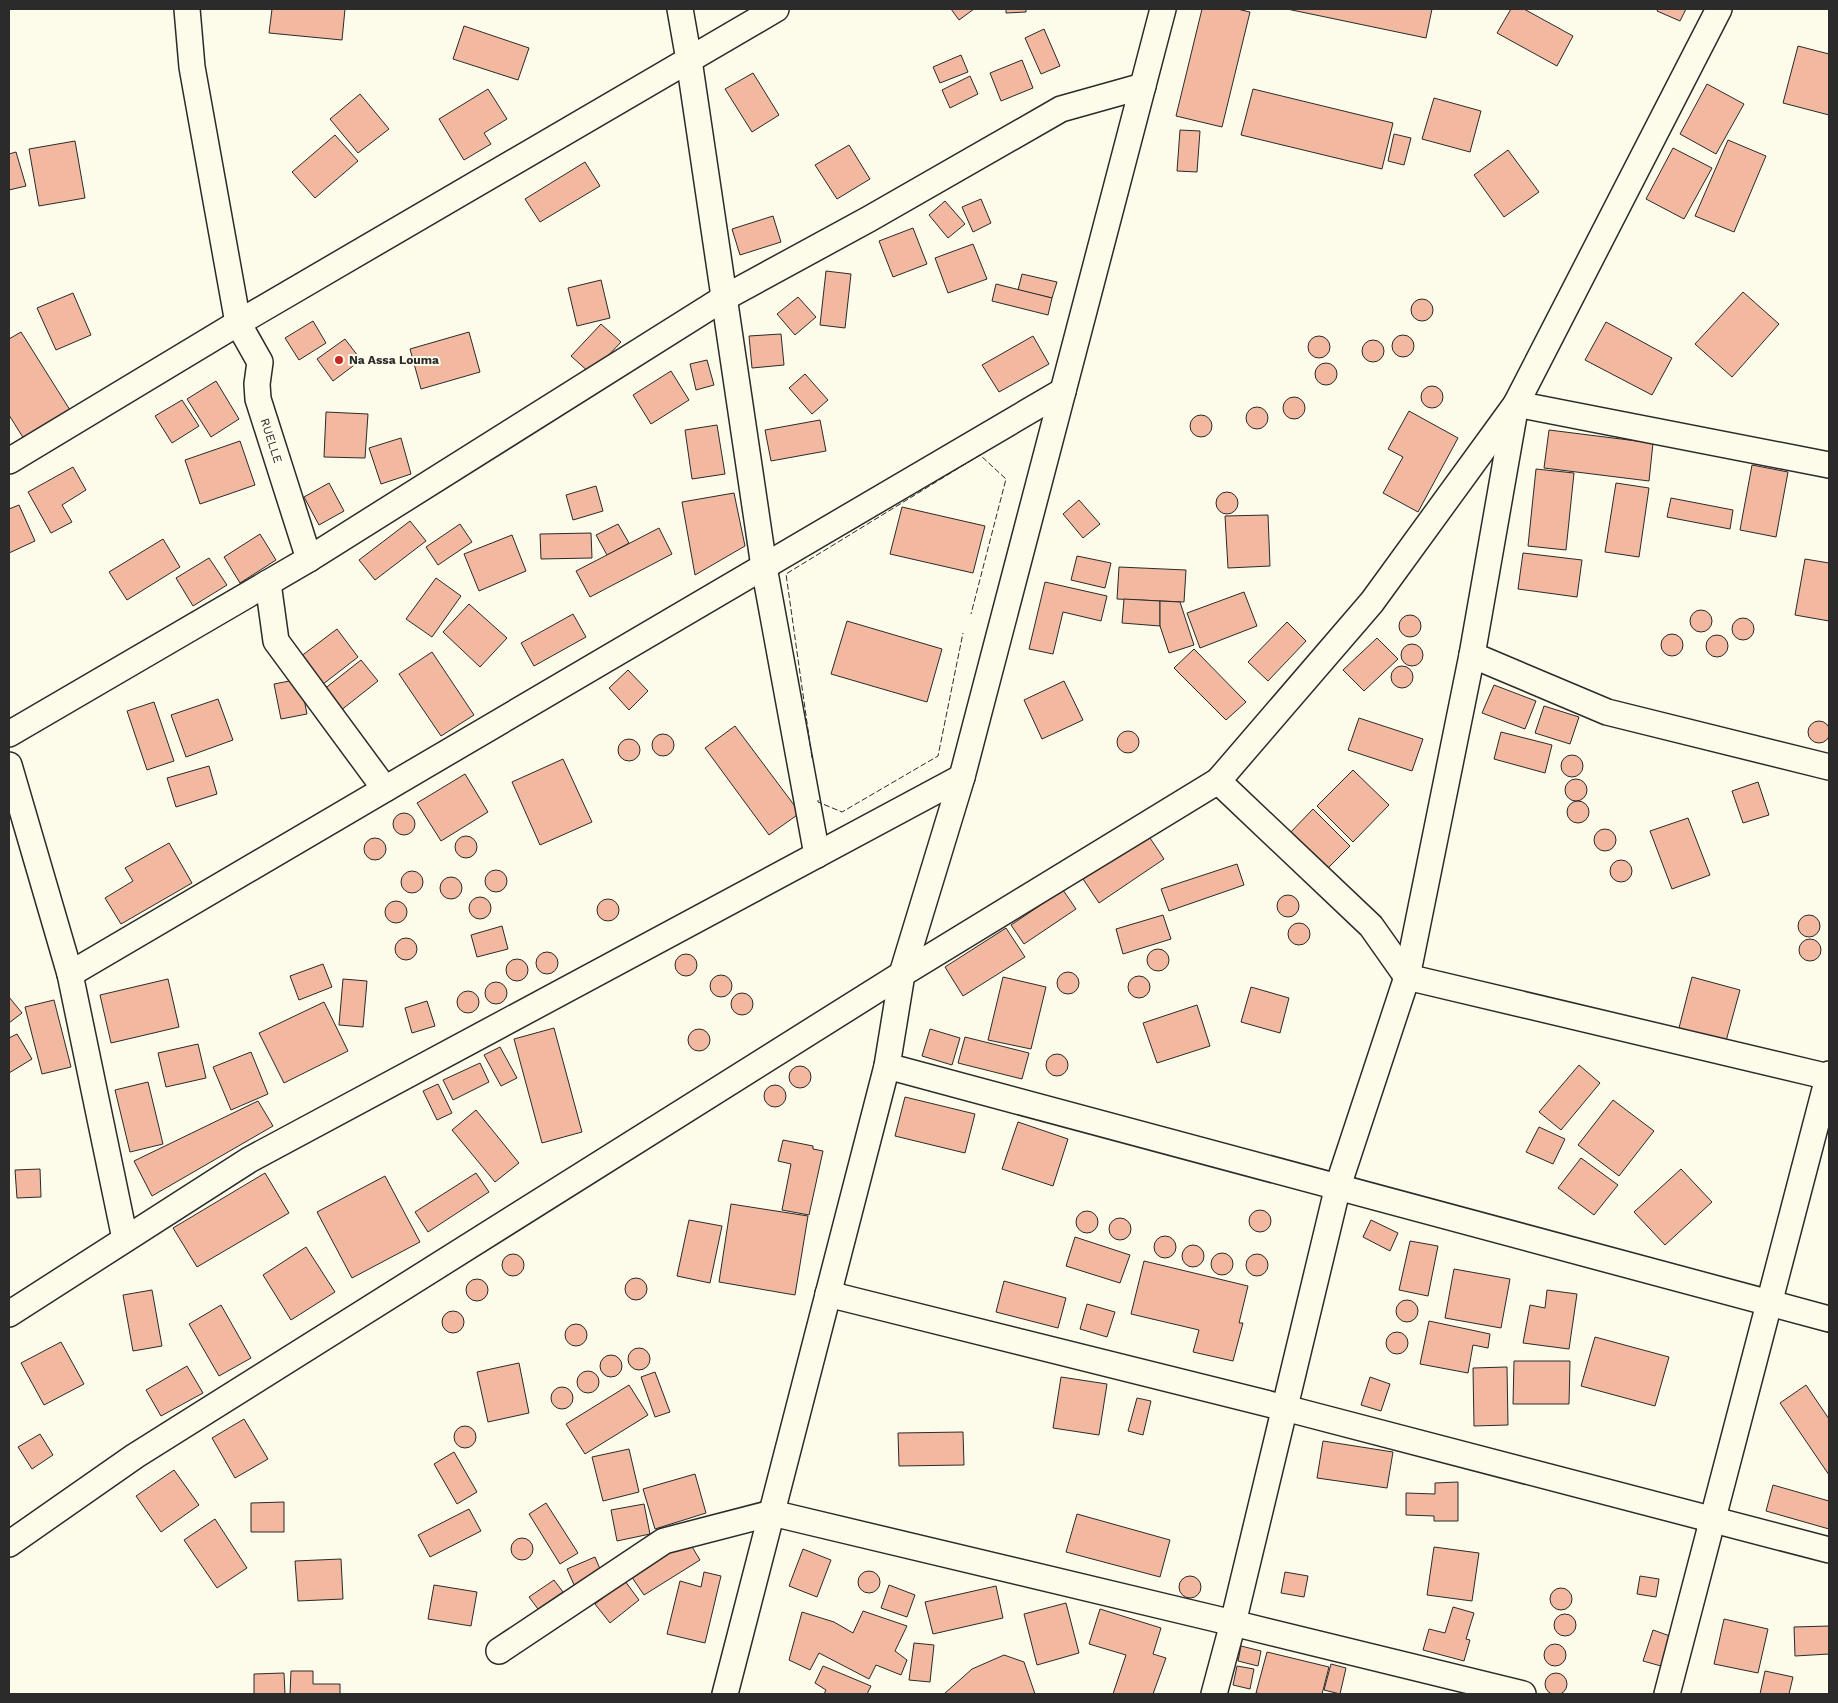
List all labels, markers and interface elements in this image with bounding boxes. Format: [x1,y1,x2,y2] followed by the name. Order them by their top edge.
[349,353,439,367] place label: Na Assa Louma
[333,354,345,366] marker: Na Assa Louma
[258,416,285,465] street label: RUELLE

